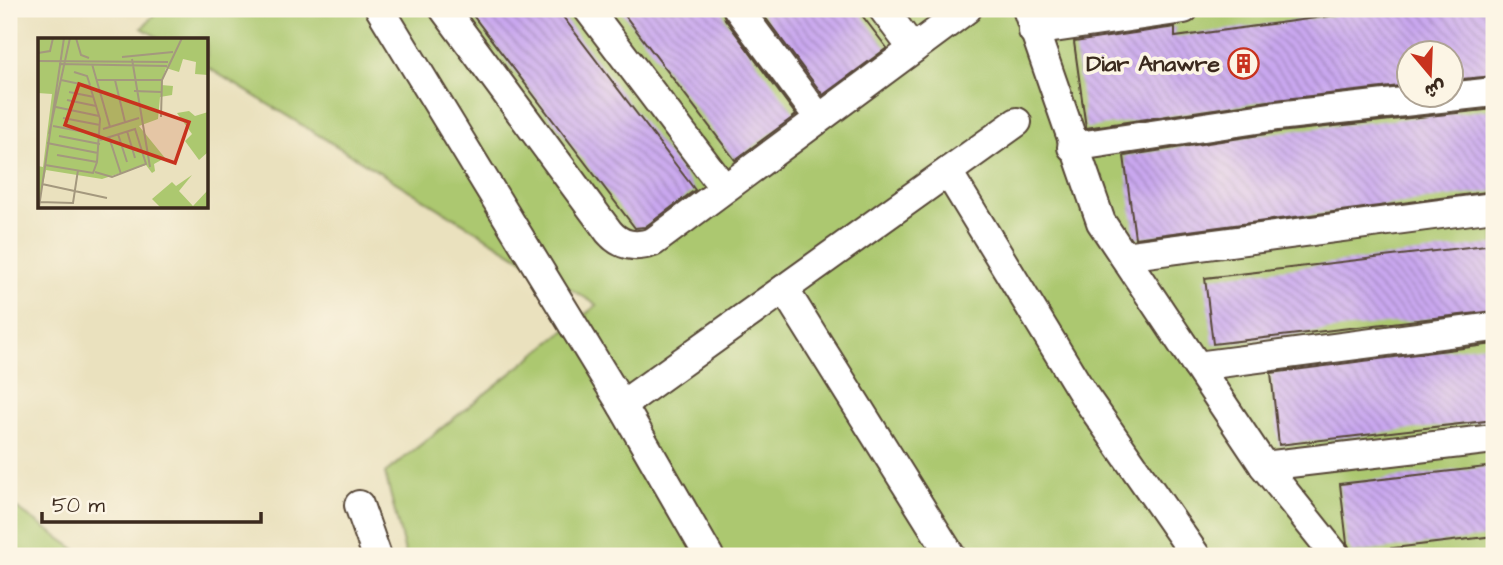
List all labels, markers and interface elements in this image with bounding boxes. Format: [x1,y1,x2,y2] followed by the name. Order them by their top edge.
[38,38,208,208] inset map
[1394,38,1464,108] north arrow
[1226,47,1260,81] building icon: Diar Anawre
[1086,48,1221,80] place label: Diar Anawre
[1421,72,1449,105] text: ش
[42,481,261,525] scale bar
[52,491,106,520] text: 50 m

